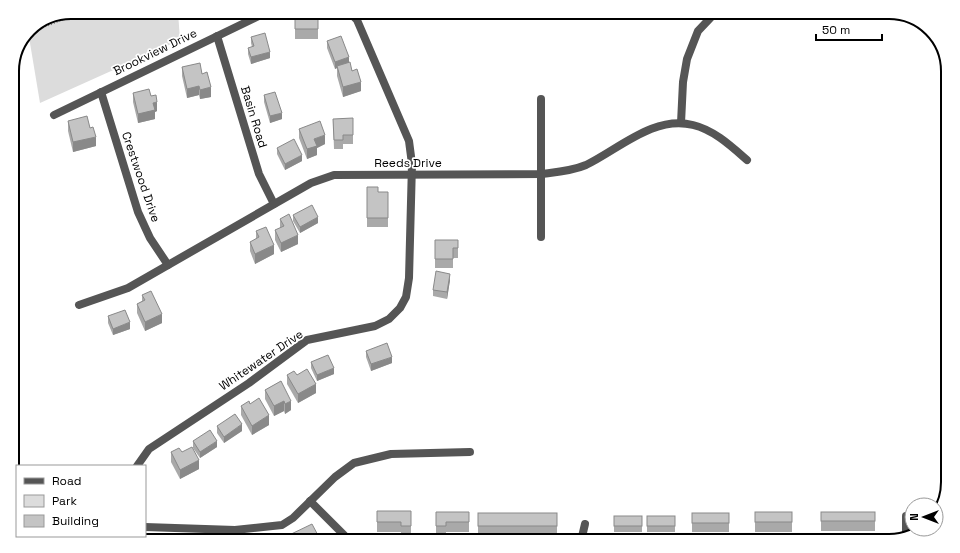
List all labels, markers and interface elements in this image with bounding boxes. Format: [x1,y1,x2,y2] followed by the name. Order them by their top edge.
[816,16,882,42] scale bar
[822,22,850,38] text: 50 m
[110,25,200,79] street label: Brookview Drive
[237,84,271,150] street label: Basin Road
[118,130,164,224] street label: Crestwood Drive
[374,155,442,171] street label: Reeds Drive
[216,326,306,394] street label: Whitewater Drive
[16,465,146,537] legend
[52,473,81,489] text: Road
[52,493,77,509] text: Park
[904,497,944,537] north arrow
[52,513,99,529] text: Building
[907,513,921,521] text: N

